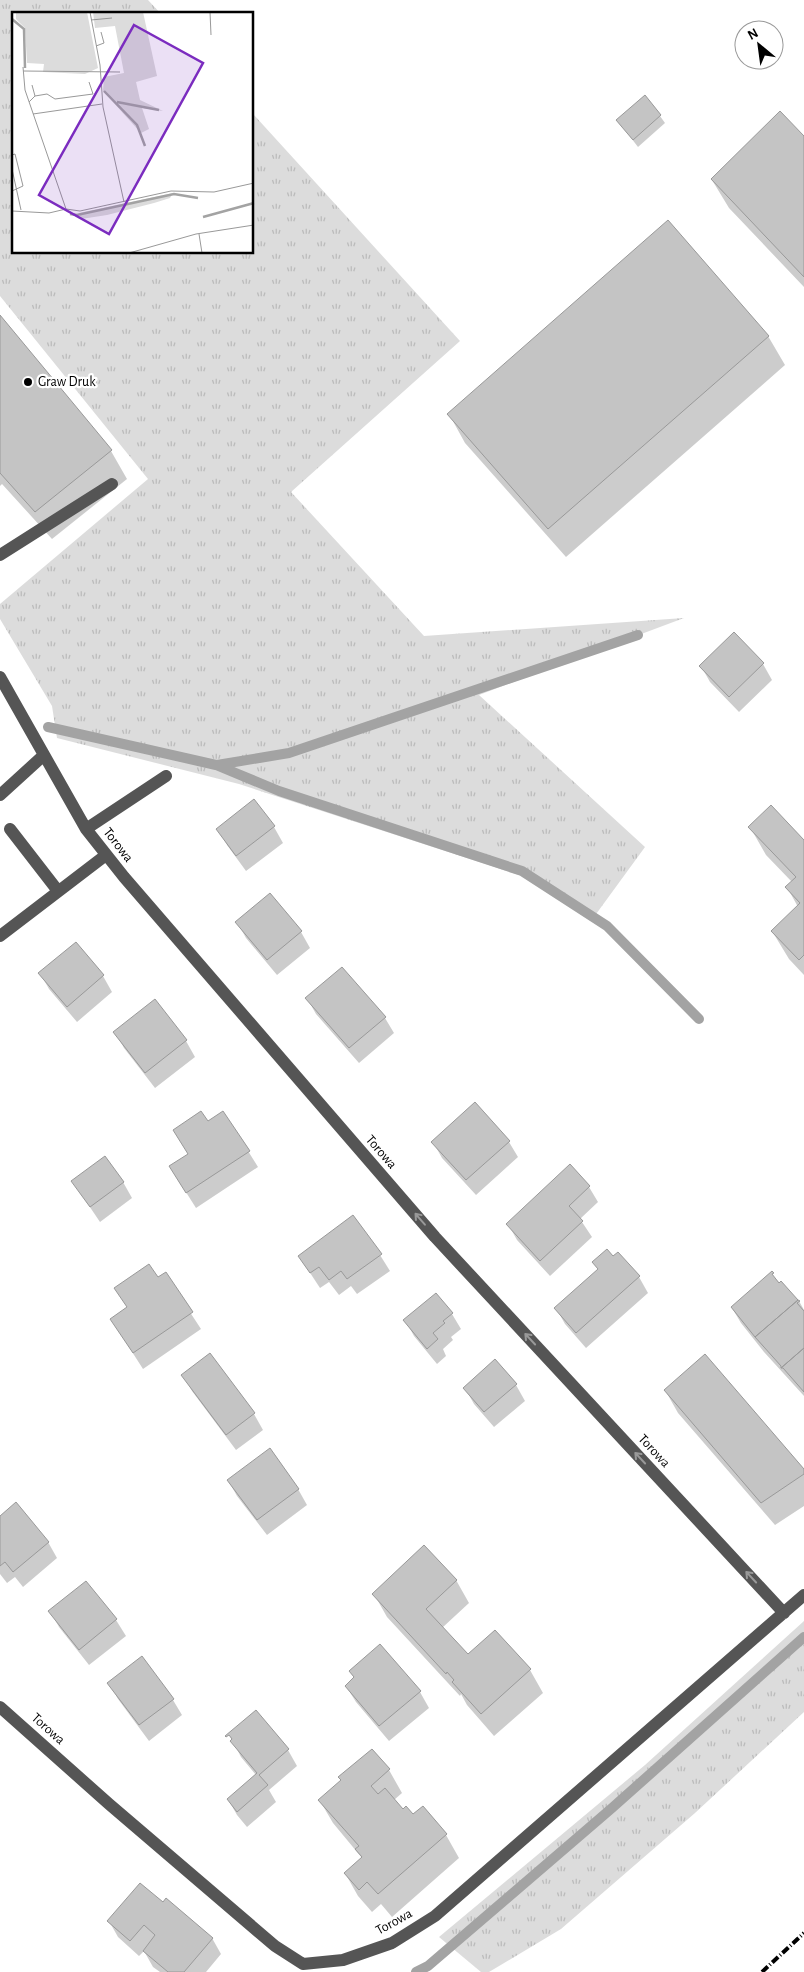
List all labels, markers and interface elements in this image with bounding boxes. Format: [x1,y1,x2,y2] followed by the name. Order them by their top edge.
[12,12,254,254] inset map
[734,20,784,70] north arrow
[746,26,761,43] text: N
[38,375,96,389] place label: Graw Druk
[22,376,34,388] marker: Graw Druk
[100,825,136,865] street label: Torowa
[363,1132,400,1172] street label: Torowa
[414,1213,425,1226] one-way arrow
[524,1333,535,1346] one-way arrow
[635,1432,673,1471] street label: Torowa
[634,1452,646,1465] one-way arrow
[745,1571,757,1584] one-way arrow
[29,1711,68,1748] street label: Torowa
[373,1906,415,1938] street label: Torowa

